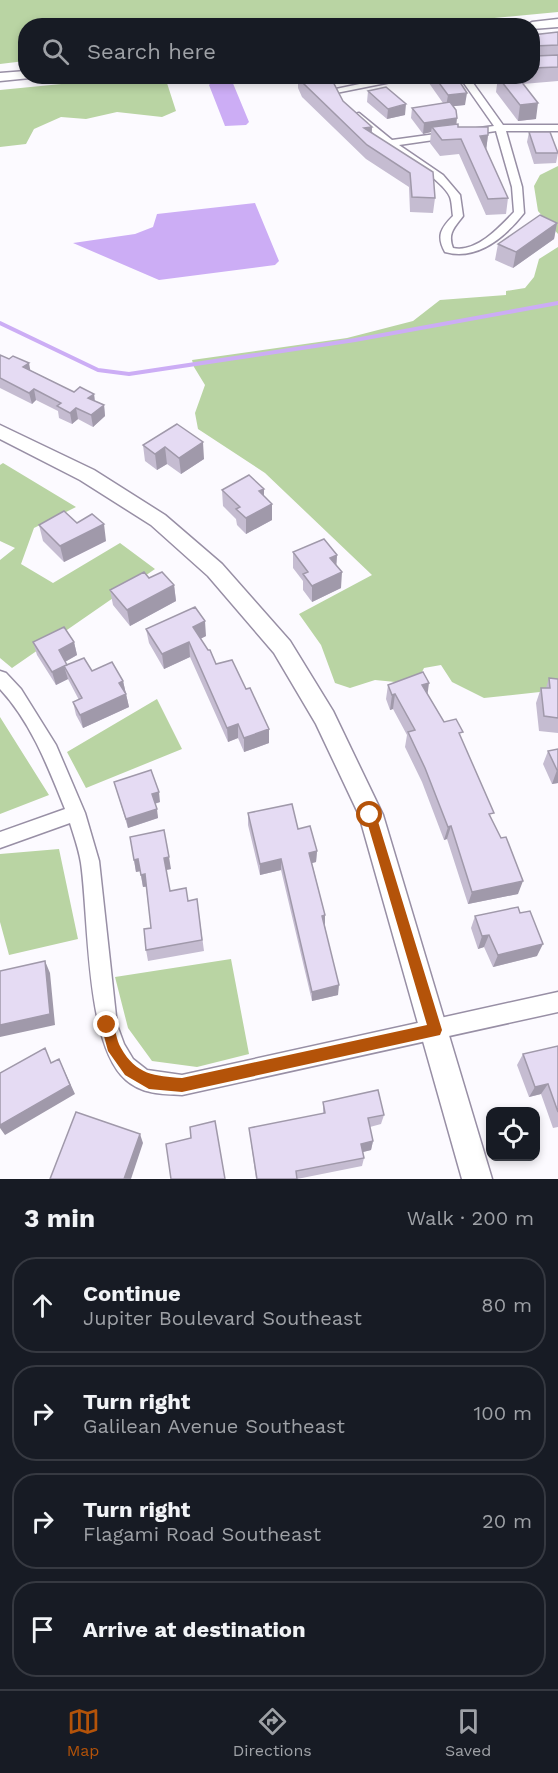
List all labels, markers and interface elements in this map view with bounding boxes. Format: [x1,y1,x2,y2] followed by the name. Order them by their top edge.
[18,18,540,84] search box
[39,35,72,68] icon: search
[87,39,216,64] text: Search here
[356,801,382,827] route start
[93,1011,119,1037] route end
[486,1107,540,1161] map controls
[486,1107,540,1161] button: locate
[24,1203,95,1233] text: 3 min
[407,1206,534,1230] text: Walk · 200 m
[83,1281,181,1306] text: Continue
[26,1289,59,1322] icon: ahead
[481,1293,532,1317] text: 80 m
[83,1306,362,1330] text: Jupiter Boulevard Southeast
[83,1389,190,1414] text: Turn right
[26,1397,59,1430] icon: right
[473,1401,532,1425] text: 100 m
[83,1414,345,1438] text: Galilean Avenue Southeast
[83,1497,190,1522] text: Turn right
[26,1505,59,1538] icon: right
[482,1509,532,1533] text: 20 m
[83,1522,321,1546] text: Flagami Road Southeast
[26,1613,59,1646] icon: arrive
[83,1617,306,1642] text: Arrive at destination
[67,1705,100,1760] tab: Map
[233,1705,312,1760] tab: Directions
[445,1705,491,1760] tab: Saved

